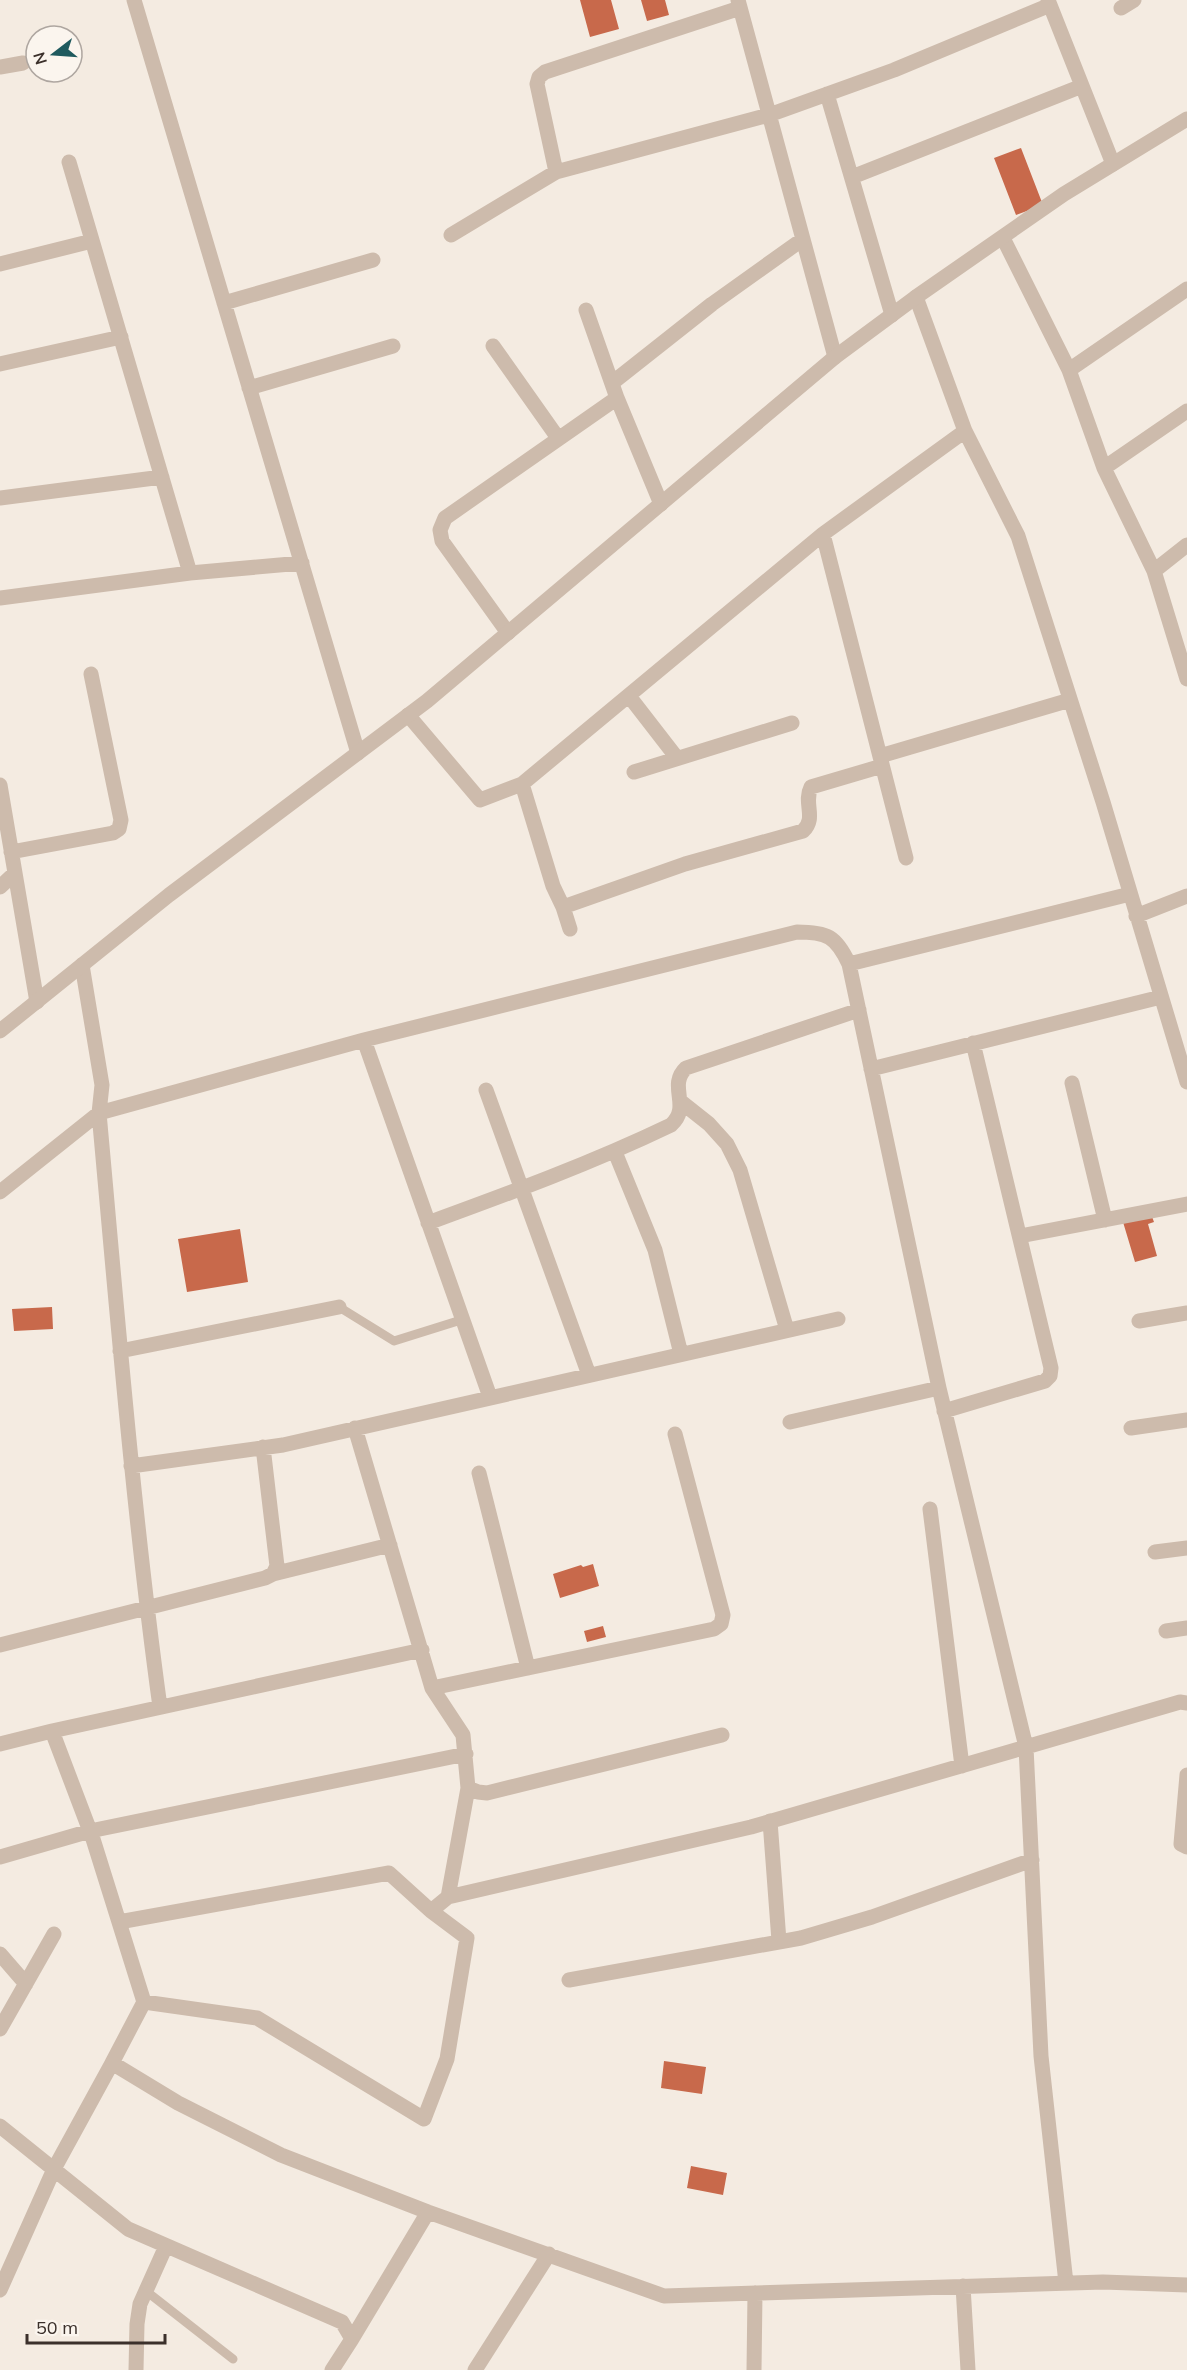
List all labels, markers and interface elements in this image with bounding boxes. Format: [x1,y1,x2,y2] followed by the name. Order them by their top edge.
[24,24,84,84] north arrow
[28,50,51,67] text: N
[27,2307,165,2345] scale bar
[36,2316,78,2339] text: 50 m

